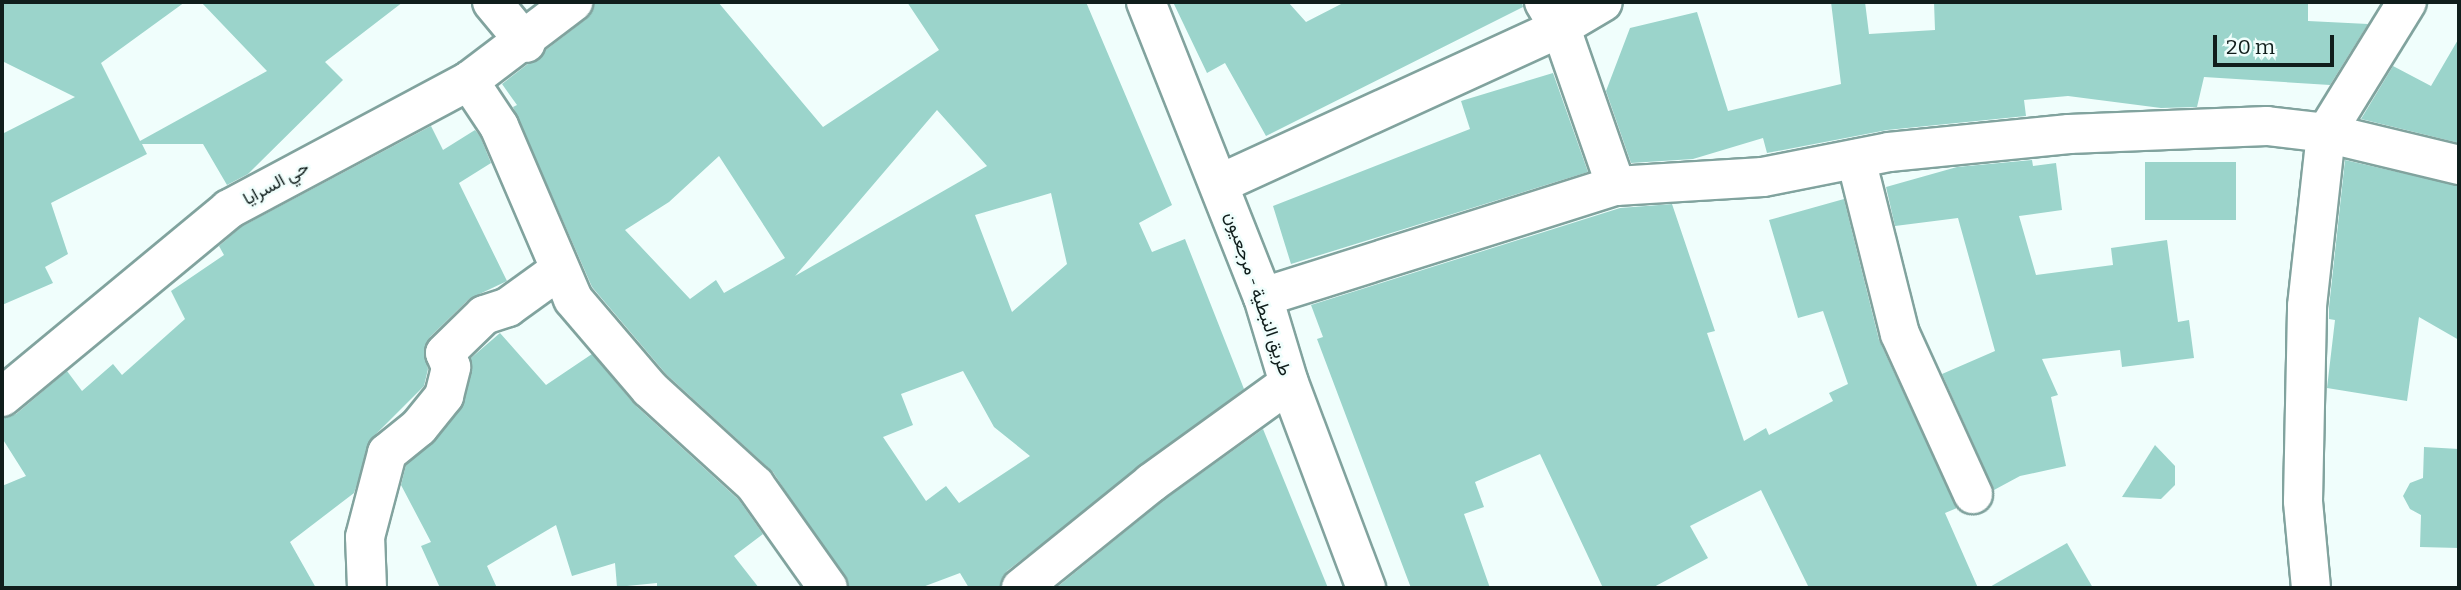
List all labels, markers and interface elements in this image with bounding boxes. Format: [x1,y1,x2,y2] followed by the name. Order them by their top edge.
[2216,21,2337,65] scale bar
[2226,34,2275,60] text: 20 m
[239,156,313,210] street label: حي السرايا
[1220,209,1296,379] street label: طريق النبطية - مرجعيون

